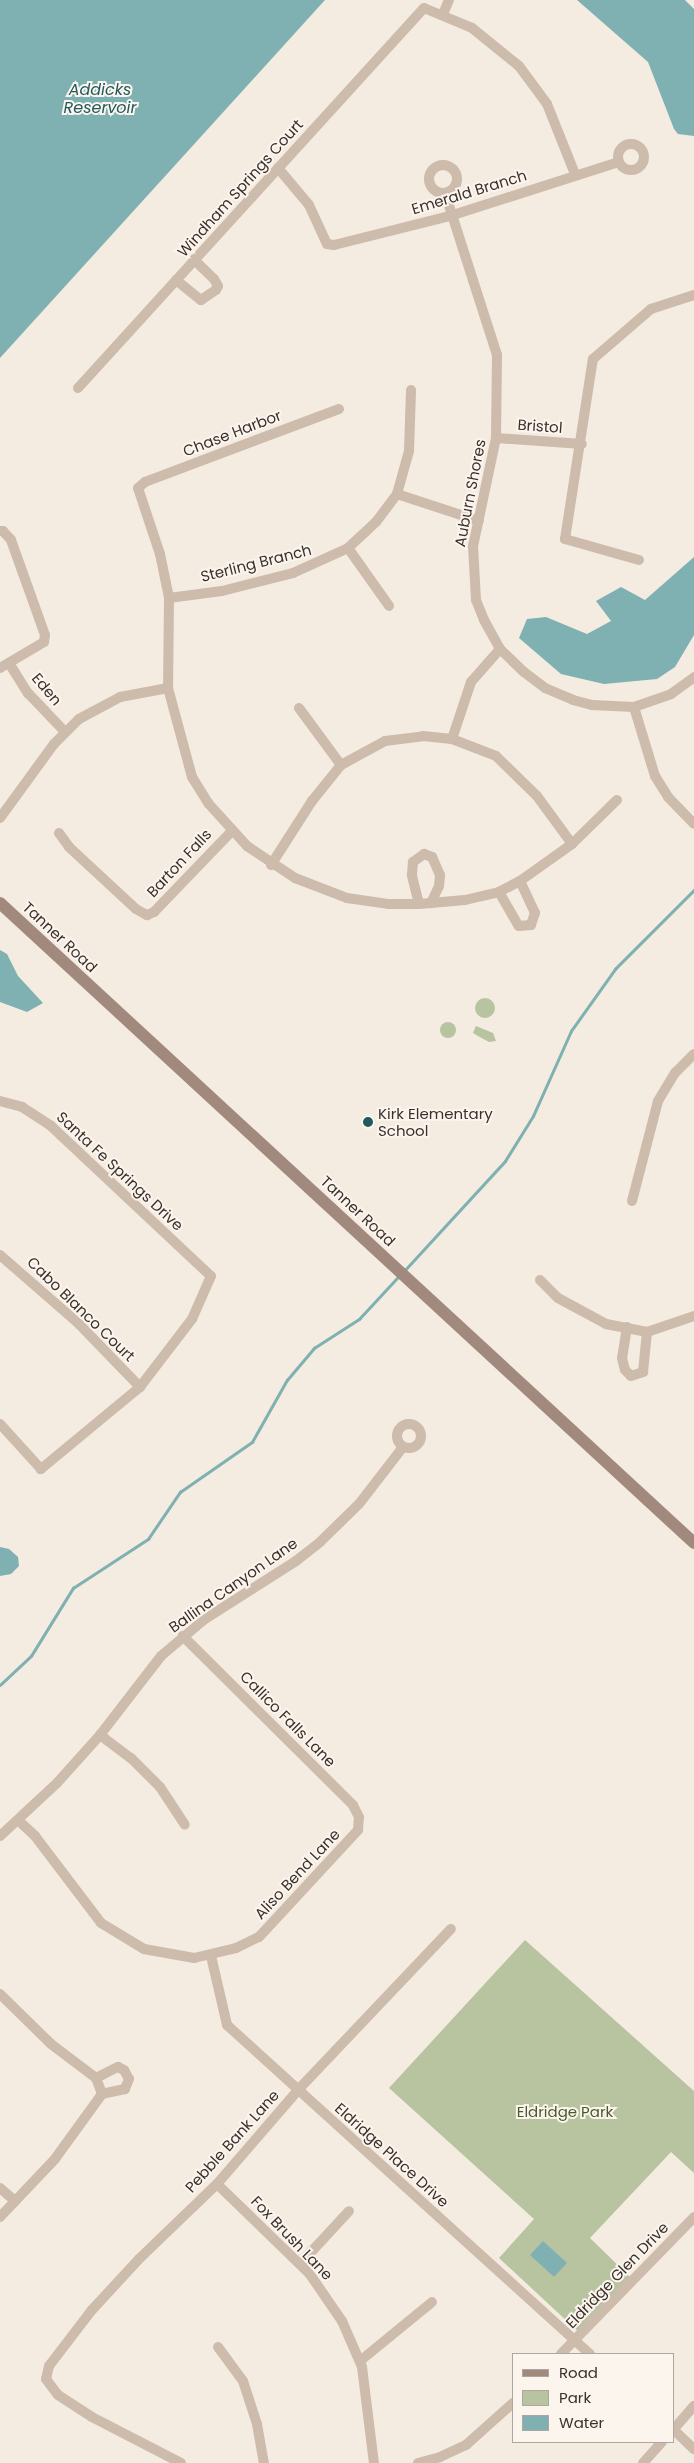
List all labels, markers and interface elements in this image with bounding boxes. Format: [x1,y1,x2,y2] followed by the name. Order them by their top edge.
[63,80,137,118] water label: Addicks Reservoir
[173,116,307,260] street label: Windham Springs Court
[409,166,529,218] street label: Emerald Branch
[180,406,284,460] street label: Chase Harbor
[517,415,563,437] street label: Bristol
[451,438,489,548] street label: Auburn Shores
[199,541,313,585] street label: Sterling Branch
[28,669,66,709] street label: Eden
[143,825,215,901] street label: Barton Falls
[19,898,101,976] street label: Tanner Road
[378,1104,493,1139] place label: Kirk Elementary School
[53,1108,187,1234] street label: Santa Fe Springs Drive
[362,1116,374,1128] marker: Kirk Elementary School
[317,1172,399,1250] street label: Tanner Road
[23,1253,139,1365] street label: Cabo Blanco Court
[165,1534,301,1636] street label: Ballina Canyon Lane
[236,1667,340,1771] street label: Callico Falls Lane
[251,1825,343,1923] street label: Aliso Bend Lane
[181,2086,283,2196] street label: Pebble Bank Lane
[331,2099,453,2211] street label: Eldridge Place Drive
[517,2103,613,2121] park label: Eldridge Park
[247,2192,337,2284] street label: Fox Brush Lane
[562,2218,672,2332] street label: Eldridge Glen Drive
[512,2353,674,2443] legend
[559,2362,598,2383] text: Road
[559,2387,591,2408] text: Park
[559,2412,604,2433] text: Water

